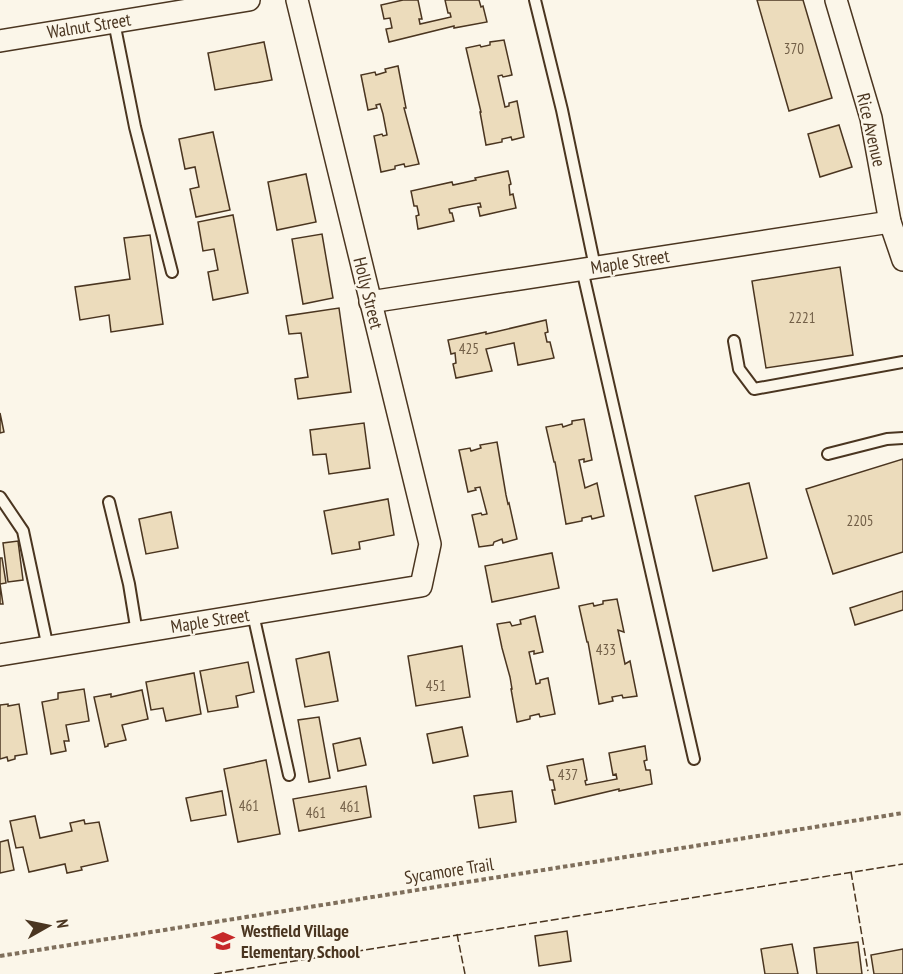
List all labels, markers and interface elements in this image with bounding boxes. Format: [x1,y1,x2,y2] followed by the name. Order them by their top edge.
[45,8,133,43] street label: Walnut Street
[784,39,804,58] house number: 370
[852,91,891,169] street label: Rice Avenue
[589,244,671,279] street label: Maple Street
[348,255,389,331] street label: Holly Street
[788,308,816,327] house number: 2221
[459,339,479,358] house number: 425
[846,511,874,530] house number: 2205
[169,603,251,638] street label: Maple Street
[596,640,616,659] house number: 433
[426,676,446,695] house number: 451
[558,765,578,784] house number: 437
[239,796,259,815] house number: 461
[340,797,360,816] house number: 461
[306,803,326,822] house number: 461
[403,852,496,889] street label: Sycamore Trail
[18,896,78,956] north arrow
[52,918,73,929] text: N
[240,919,360,963] place label: Westfield Village Elementary School
[210,928,236,954] school or university icon: Westfield Village Elementary School

